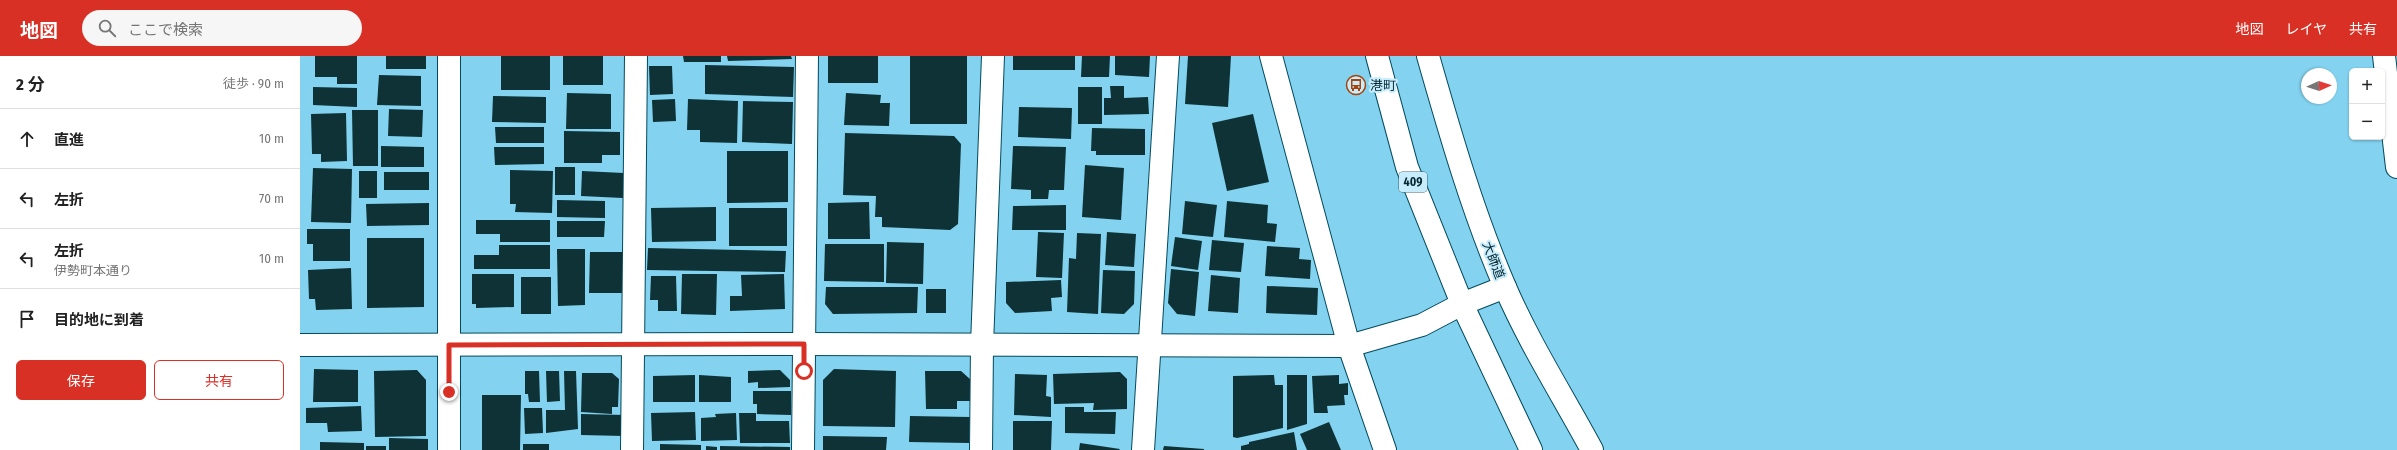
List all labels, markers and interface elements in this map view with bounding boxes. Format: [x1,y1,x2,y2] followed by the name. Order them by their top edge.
[82,10,362,46] search box
[96,17,118,39] icon: search
[20,19,58,42] text: 地図
[128,21,203,39] text: ここで検索
[2235,21,2263,38] text: 地図
[2285,21,2327,38] text: レイヤ
[2349,21,2377,38] text: 共有
[2301,68,2337,104] north arrow
[2349,68,2385,140] map controls
[2349,68,2385,104] button: +
[16,74,44,95] text: 2 分
[1345,74,1367,96] bus stop icon: 港町
[223,76,284,91] text: 徒歩 · 90 m
[1370,78,1396,93] place label: 港町
[2349,104,2385,140] button: −
[16,128,38,150] icon: ahead
[54,131,84,149] text: 直進
[259,131,284,146] text: 10 m
[1399,172,1427,192] road number: 409
[16,188,38,210] icon: left
[54,191,84,209] text: 左折
[259,191,284,206] text: 70 m
[1480,239,1508,281] street label: 大師道
[54,242,84,260] text: 左折
[16,248,38,270] icon: left
[259,251,284,266] text: 10 m
[54,263,132,278] text: 伊勢町本通り
[16,308,38,330] icon: arrive
[54,311,144,329] text: 目的地に到着
[16,360,146,400] button: 保存
[154,360,284,400] button: 共有
[795,362,813,380] route start
[440,383,458,401] route end

